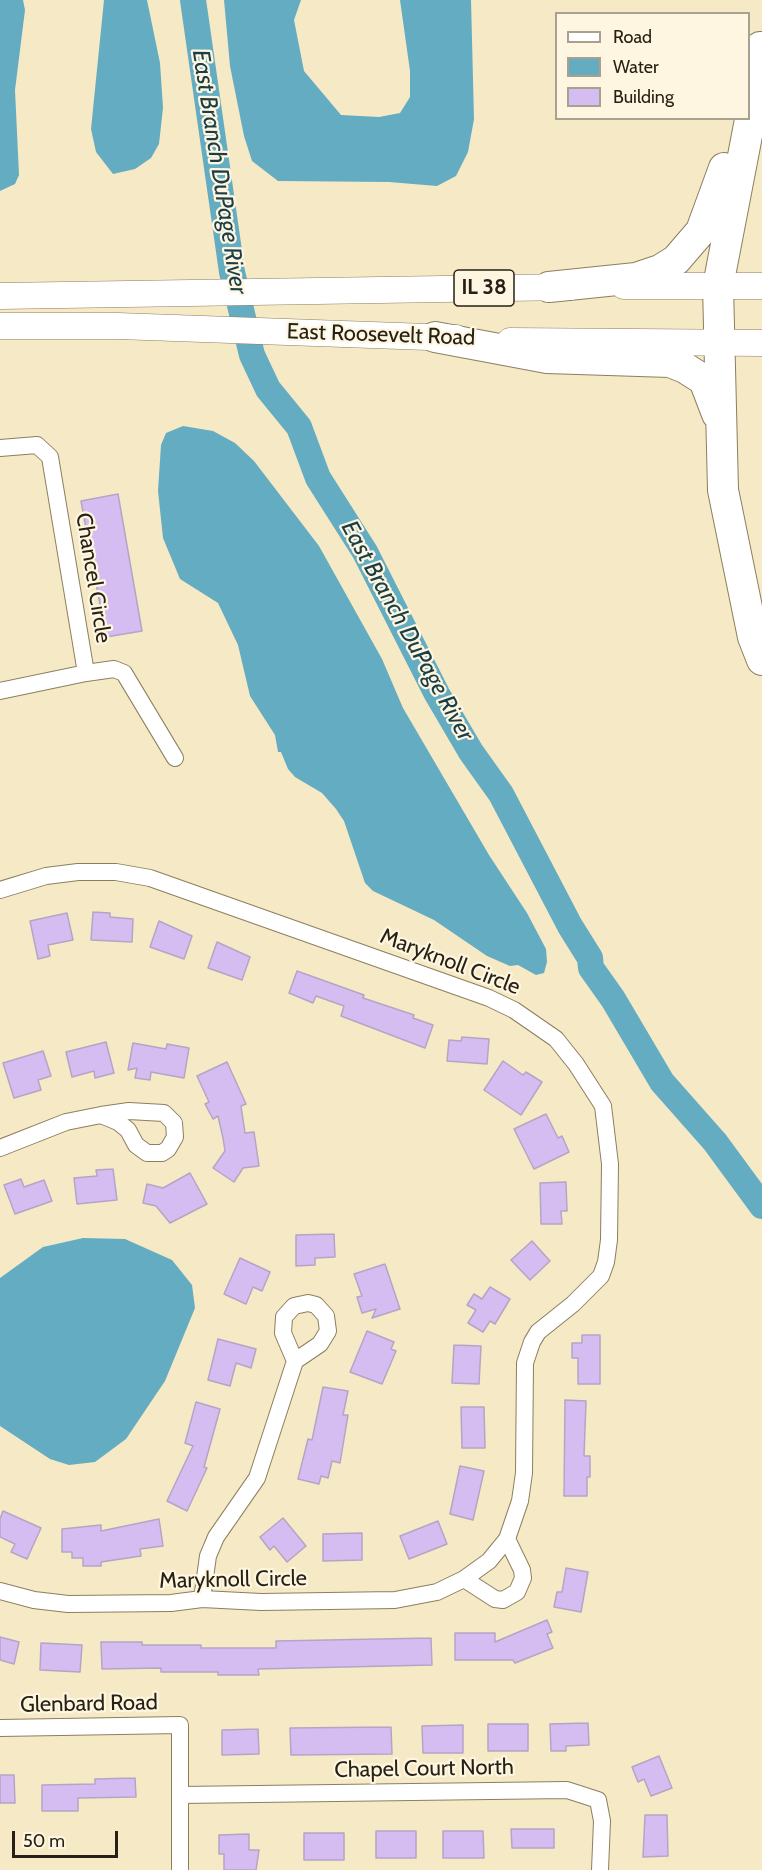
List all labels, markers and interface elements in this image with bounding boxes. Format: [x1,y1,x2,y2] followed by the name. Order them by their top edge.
[555,12,750,120] legend
[613,26,652,48] text: Road
[185,48,253,296] water label: East Branch DuPage River
[613,56,659,78] text: Water
[613,86,674,108] text: Building
[454,270,514,306] road number: IL 38
[286,319,476,351] street label: East Roosevelt Road
[70,511,116,645] street label: Chancel Circle
[335,516,479,746] water label: East Branch DuPage River
[376,923,524,1001] street label: Maryknoll Circle
[159,1566,307,1594] street label: Maryknoll Circle
[20,1690,158,1718] street label: Glenbard Road
[334,1754,514,1784] street label: Chapel Court North
[15,1819,122,1857] scale bar
[23,1830,65,1852] text: 50 m

